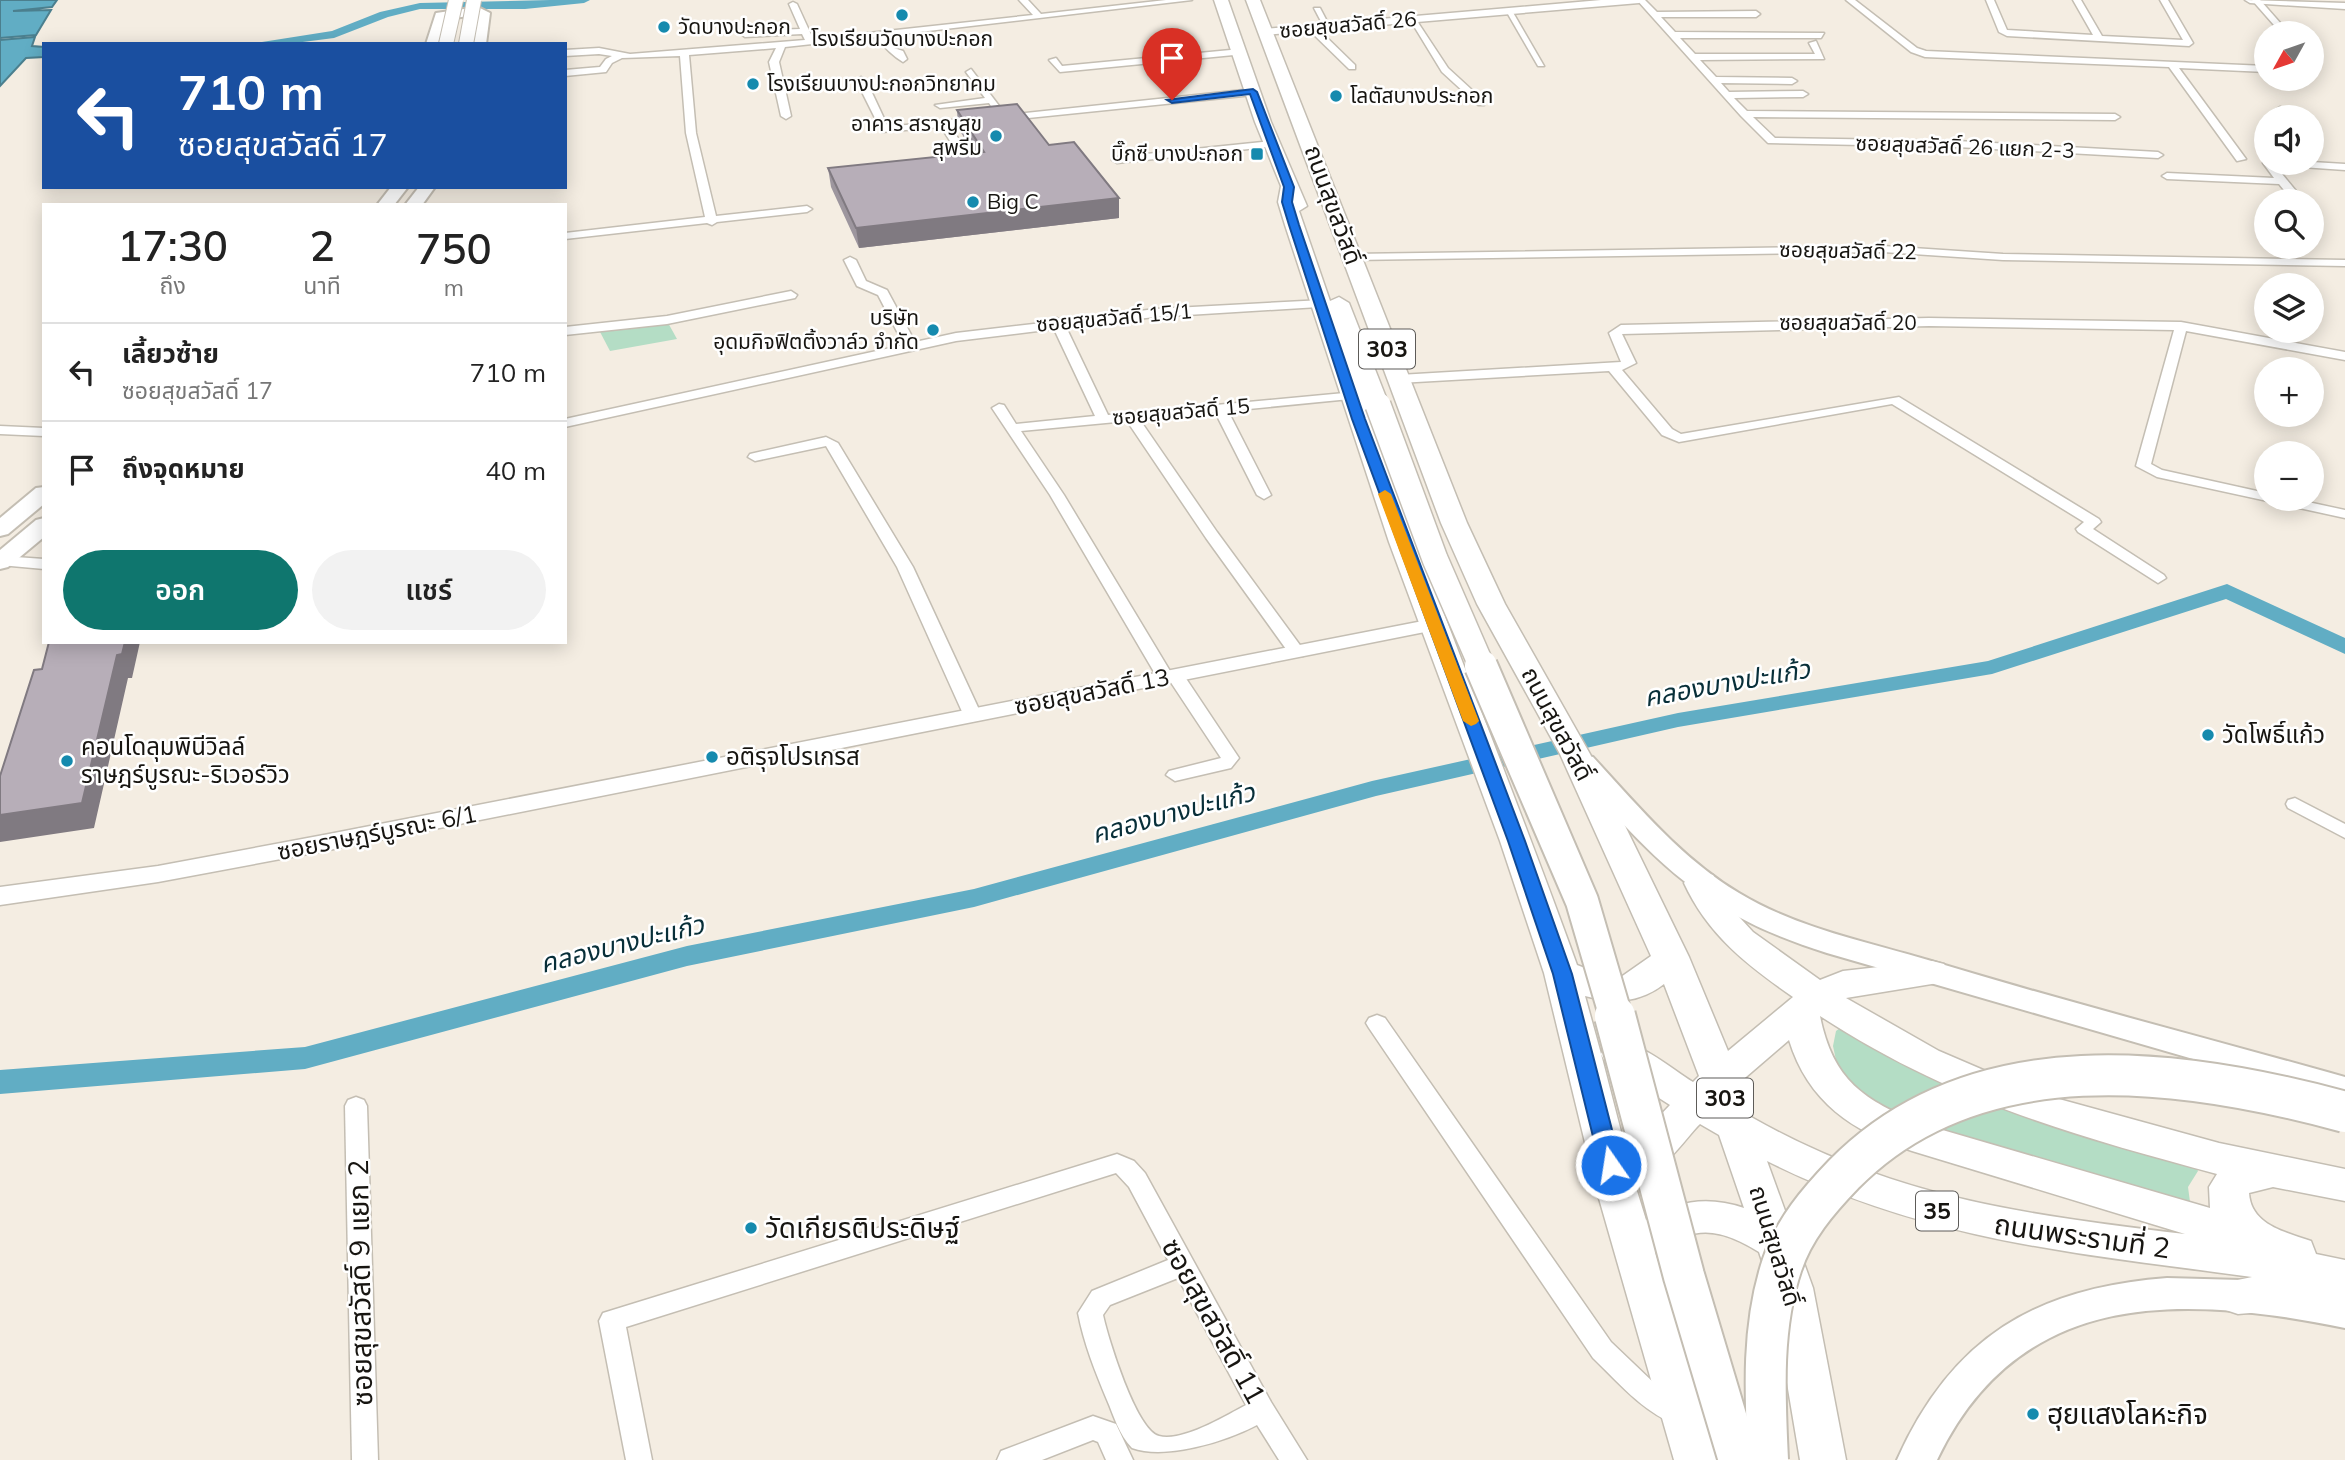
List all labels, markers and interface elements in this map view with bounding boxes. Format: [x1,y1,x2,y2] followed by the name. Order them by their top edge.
[1278,5,1418,44] street label: ซอยสุขสวัสดิ์ 26
[894,7,910,23] marker: โรงเรียนวัดบางปะกอก
[678,13,791,39] place label: วัดบางปะกอก
[656,19,672,35] marker: วัดบางปะกอก
[2254,21,2324,91] north arrow
[2254,21,2324,511] map controls
[811,25,993,51] place label: โรงเรียนวัดบางปะกอก
[1142,28,1202,100] pin
[1153,39,1191,77] icon: arrive
[178,61,324,122] text: 710 m
[63,70,154,161] icon: left
[767,70,996,96] place label: โรงเรียนบางปะกอกวิทยาคม
[745,76,761,92] marker: โรงเรียนบางปะกอกวิทยาคม
[1350,82,1493,108] place label: โลตัสบางประกอก
[1328,88,1344,104] marker: โลตัสบางประกอก
[2254,105,2324,175] button: sound
[851,110,982,161] place label: อาคาร สราญสุข สุพรีม
[178,124,388,164] text: ซอยสุขสวัสดิ์ 17
[988,128,1004,144] marker: อาคาร สราญสุข สุพรีม
[1855,129,2075,164] street label: ซอยสุขสวัสดิ์ 26 แยก 2-3
[1111,140,1243,166] place label: บิ๊กซี บางปะกอก
[1298,141,1369,269] street label: ถนนสุขสวัสดิ์
[1249,146,1265,162] marker: บิ๊กซี บางปะกอก
[987,188,1039,214] place label: Big C
[2254,189,2324,259] button: search
[965,194,981,210] marker: Big C
[117,219,228,272] text: 17:30
[309,219,335,272] text: 2
[416,222,492,275] text: 750
[1779,236,1917,265] street label: ซอยสุขสวัสดิ์ 22
[160,271,186,300] text: ถึง
[303,271,341,300] text: นาที
[444,273,464,302] text: m
[2254,273,2324,343] button: layers
[1035,297,1193,338] street label: ซอยสุขสวัสดิ์ 15/1
[713,304,919,355] place label: บริษัท อุดมกิจฟิตติ้งวาล์ว จำกัด
[1779,309,1917,336] street label: ซอยสุขสวัสดิ์ 20
[925,322,941,338] marker: บริษัท อุดมกิจฟิตติ้งวาล์ว จำกัด
[1359,330,1415,368] road number: 303
[122,337,219,370] text: เลี้ยวซ้าย
[63,353,101,391] icon: left
[470,356,546,389] text: 710 m
[2254,357,2324,427] button: +
[122,376,273,405] text: ซอยสุขสวัสดิ์ 17
[1111,392,1251,431] street label: ซอยสุขสวัสดิ์ 15
[2254,441,2324,511] button: −
[63,451,101,489] icon: arrive
[122,452,245,485] text: ถึงจุดหมาย
[485,454,546,487] text: 40 m
[63,550,298,630] button: ออก
[312,550,546,630] button: แชร์
[1642,651,1813,713] water label: คลองบางปะแก้ว
[1012,661,1172,722] street label: ซอยสุขสวัสดิ์ 13
[1514,661,1600,786] street label: ถนนสุขสวัสดิ์
[2222,719,2325,749] place label: วัดโพธิ์แก้ว
[2200,727,2216,743] marker: วัดโพธิ์แก้ว
[81,731,290,790] place label: คอนโดลุมพินีวิลล์ ราษฎร์บูรณะ-ริเวอร์วิว
[726,741,860,772] place label: อติรุจโปรเกรส
[704,749,720,765] marker: อติรุจโปรเกรส
[59,753,75,769] marker: คอนโดลุมพินีวิลล์ ราษฎร์บูรณะ-ริเวอร์วิว
[1088,775,1259,850] water label: คลองบางปะแก้ว
[275,798,479,867] street label: ซอยราษฎร์บูรณะ 6/1
[537,907,708,980] water label: คลองบางปะแก้ว
[1697,1078,1753,1118] road number: 303
[1574,1128,1648,1202] position arrow
[340,1159,379,1407] street label: ซอยสุขสวัสดิ์ 9 แยก 2
[1742,1182,1809,1310] street label: ถนนสุขสวัสดิ์
[1916,1192,1958,1230] road number: 35
[1992,1205,2172,1265] street label: ถนนพระรามที่ 2
[765,1210,960,1245] place label: วัดเกียรติประดิษฐ์
[743,1220,759,1236] marker: วัดเกียรติประดิษฐ์
[1155,1232,1274,1410] street label: ซอยสุขสวัสดิ์ 11
[2047,1396,2208,1431] place label: ฮุยแสงโลหะกิจ
[2025,1406,2041,1422] marker: ฮุยแสงโลหะกิจ

